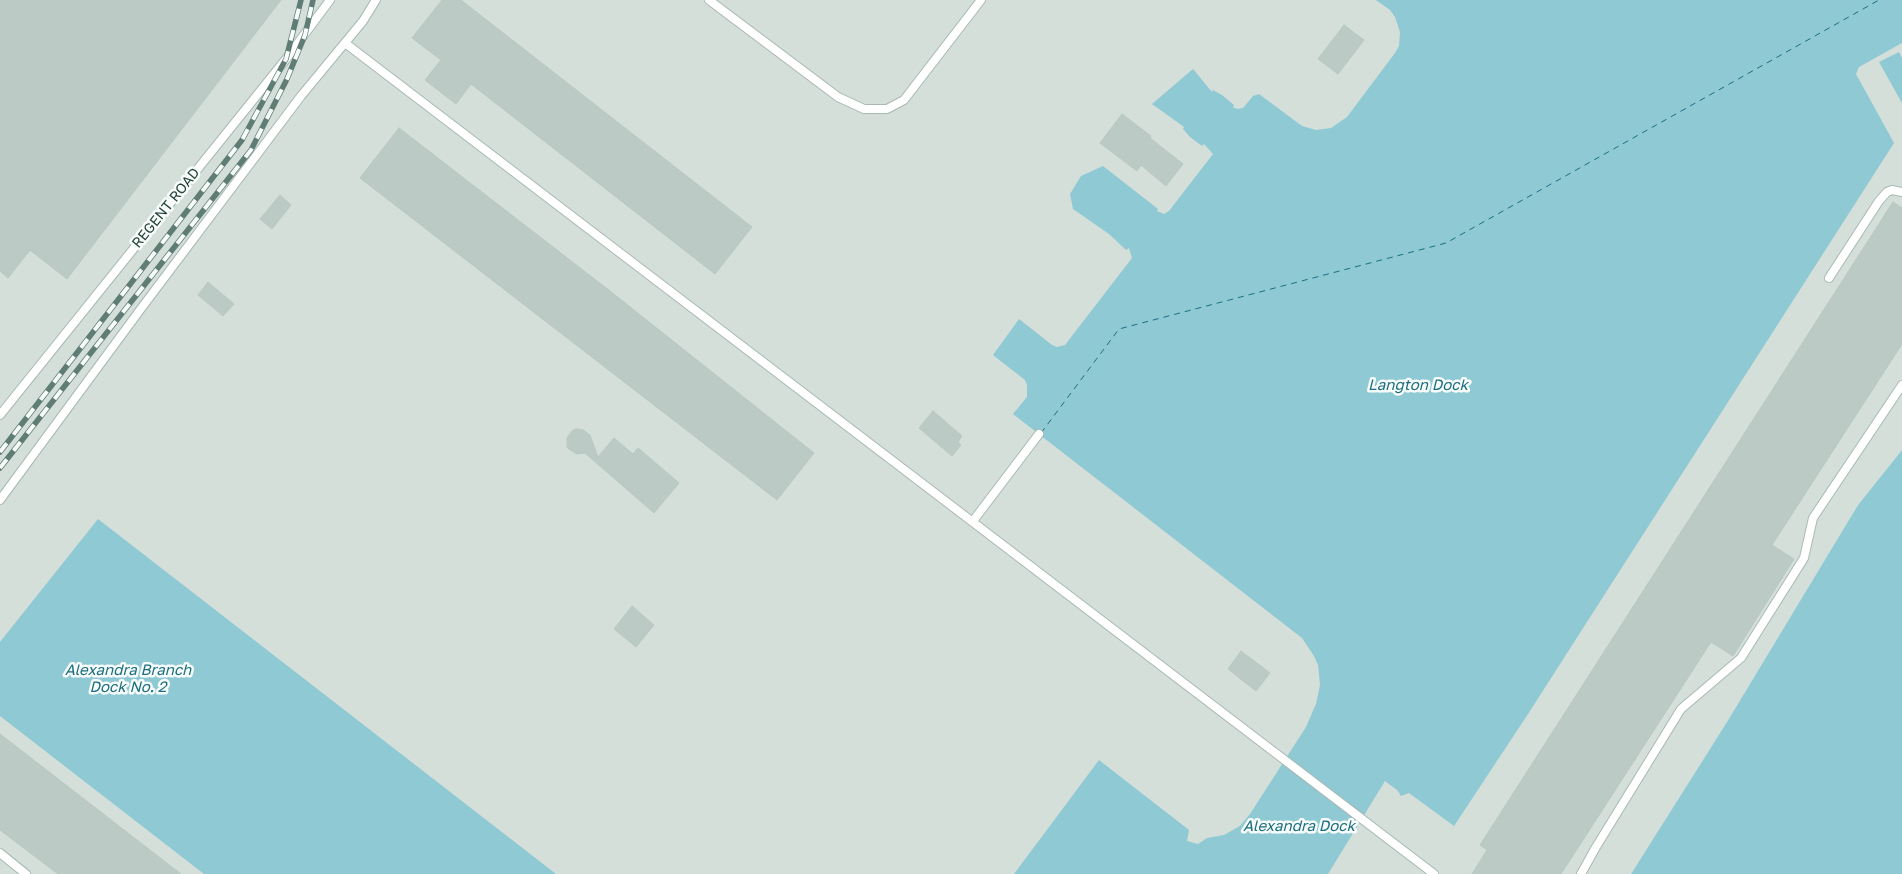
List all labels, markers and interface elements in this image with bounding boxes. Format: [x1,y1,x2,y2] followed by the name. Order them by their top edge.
[129,165,203,251] street label: REGENT ROAD
[1368,376,1468,394] water label: Langton Dock
[65,661,191,696] water label: Alexandra Branch Dock No. 2
[1243,817,1355,835] water label: Alexandra Dock

